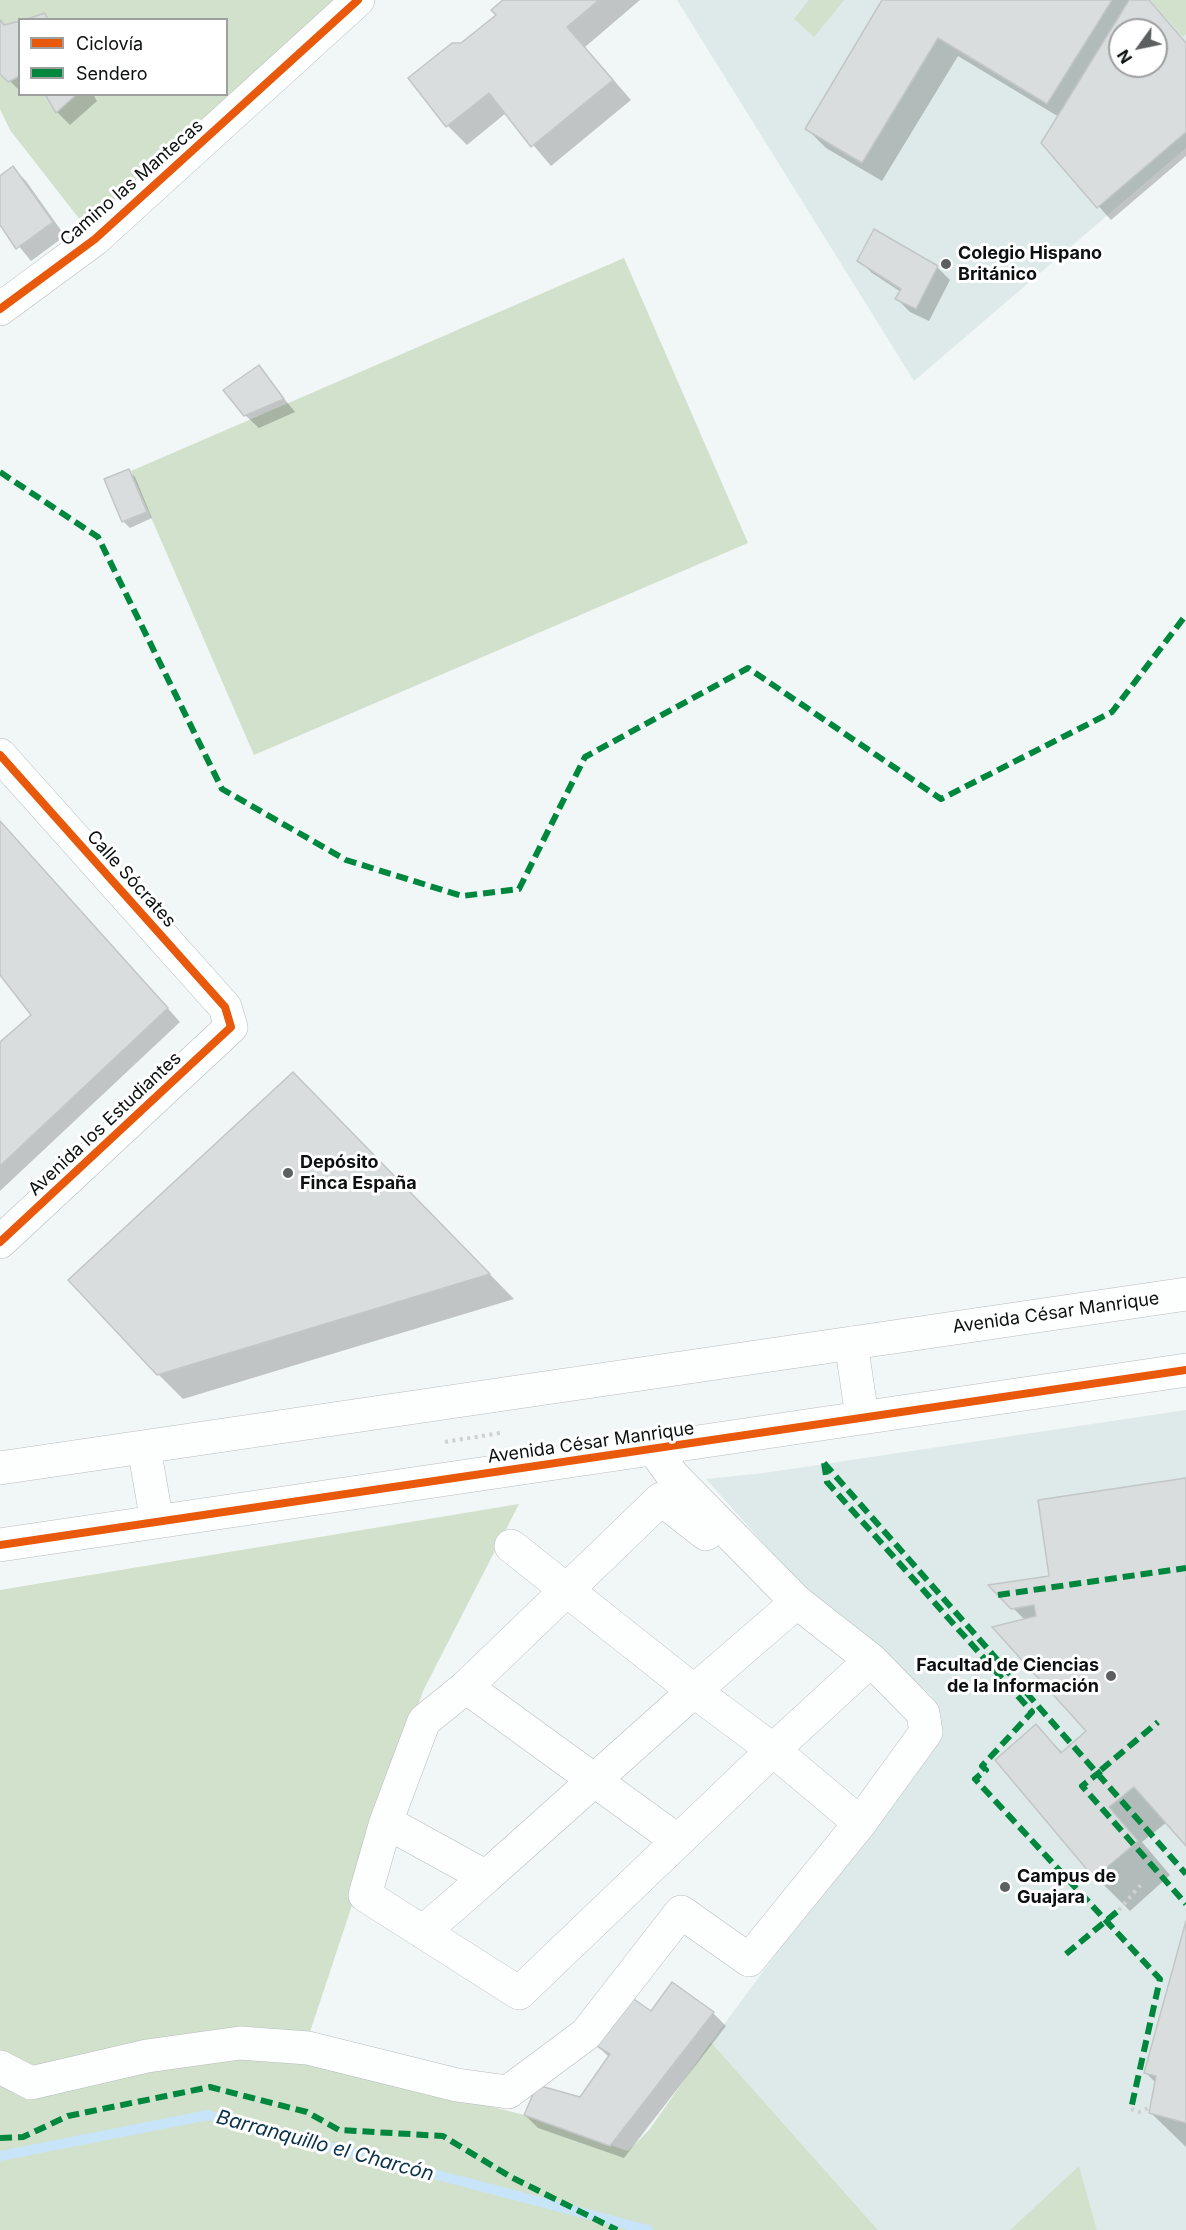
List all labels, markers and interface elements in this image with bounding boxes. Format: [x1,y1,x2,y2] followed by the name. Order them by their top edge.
[18,18,228,96] legend
[1108,18,1168,78] north arrow
[76,33,143,54] text: Ciclovía
[1113,46,1136,67] text: N
[76,63,147,84] text: Sendero
[56,115,208,251] street label: Camino las Mantecas
[958,243,1102,286] place label: Colegio Hispano Británico
[939,257,953,271] marker: Colegio Hispano Británico
[82,826,180,932] street label: Calle Sócrates
[24,1048,186,1200] street label: Avenida los Estudiantes
[300,1152,417,1194] place label: Depósito Finca España
[281,1166,295,1180] marker: Depósito Finca España
[951,1288,1161,1338] street label: Avenida César Manrique
[486,1418,696,1468] street label: Avenida César Manrique
[916,1655,1099,1698] place label: Facultad de Ciencias de la Información
[1104,1669,1118,1683] marker: Facultad de Ciencias de la Información
[1017,1866,1116,1908] place label: Campus de Guajara
[998,1880,1012,1894] marker: Campus de Guajara
[214,2105,436,2187] water label: Barranquillo el Charcón

